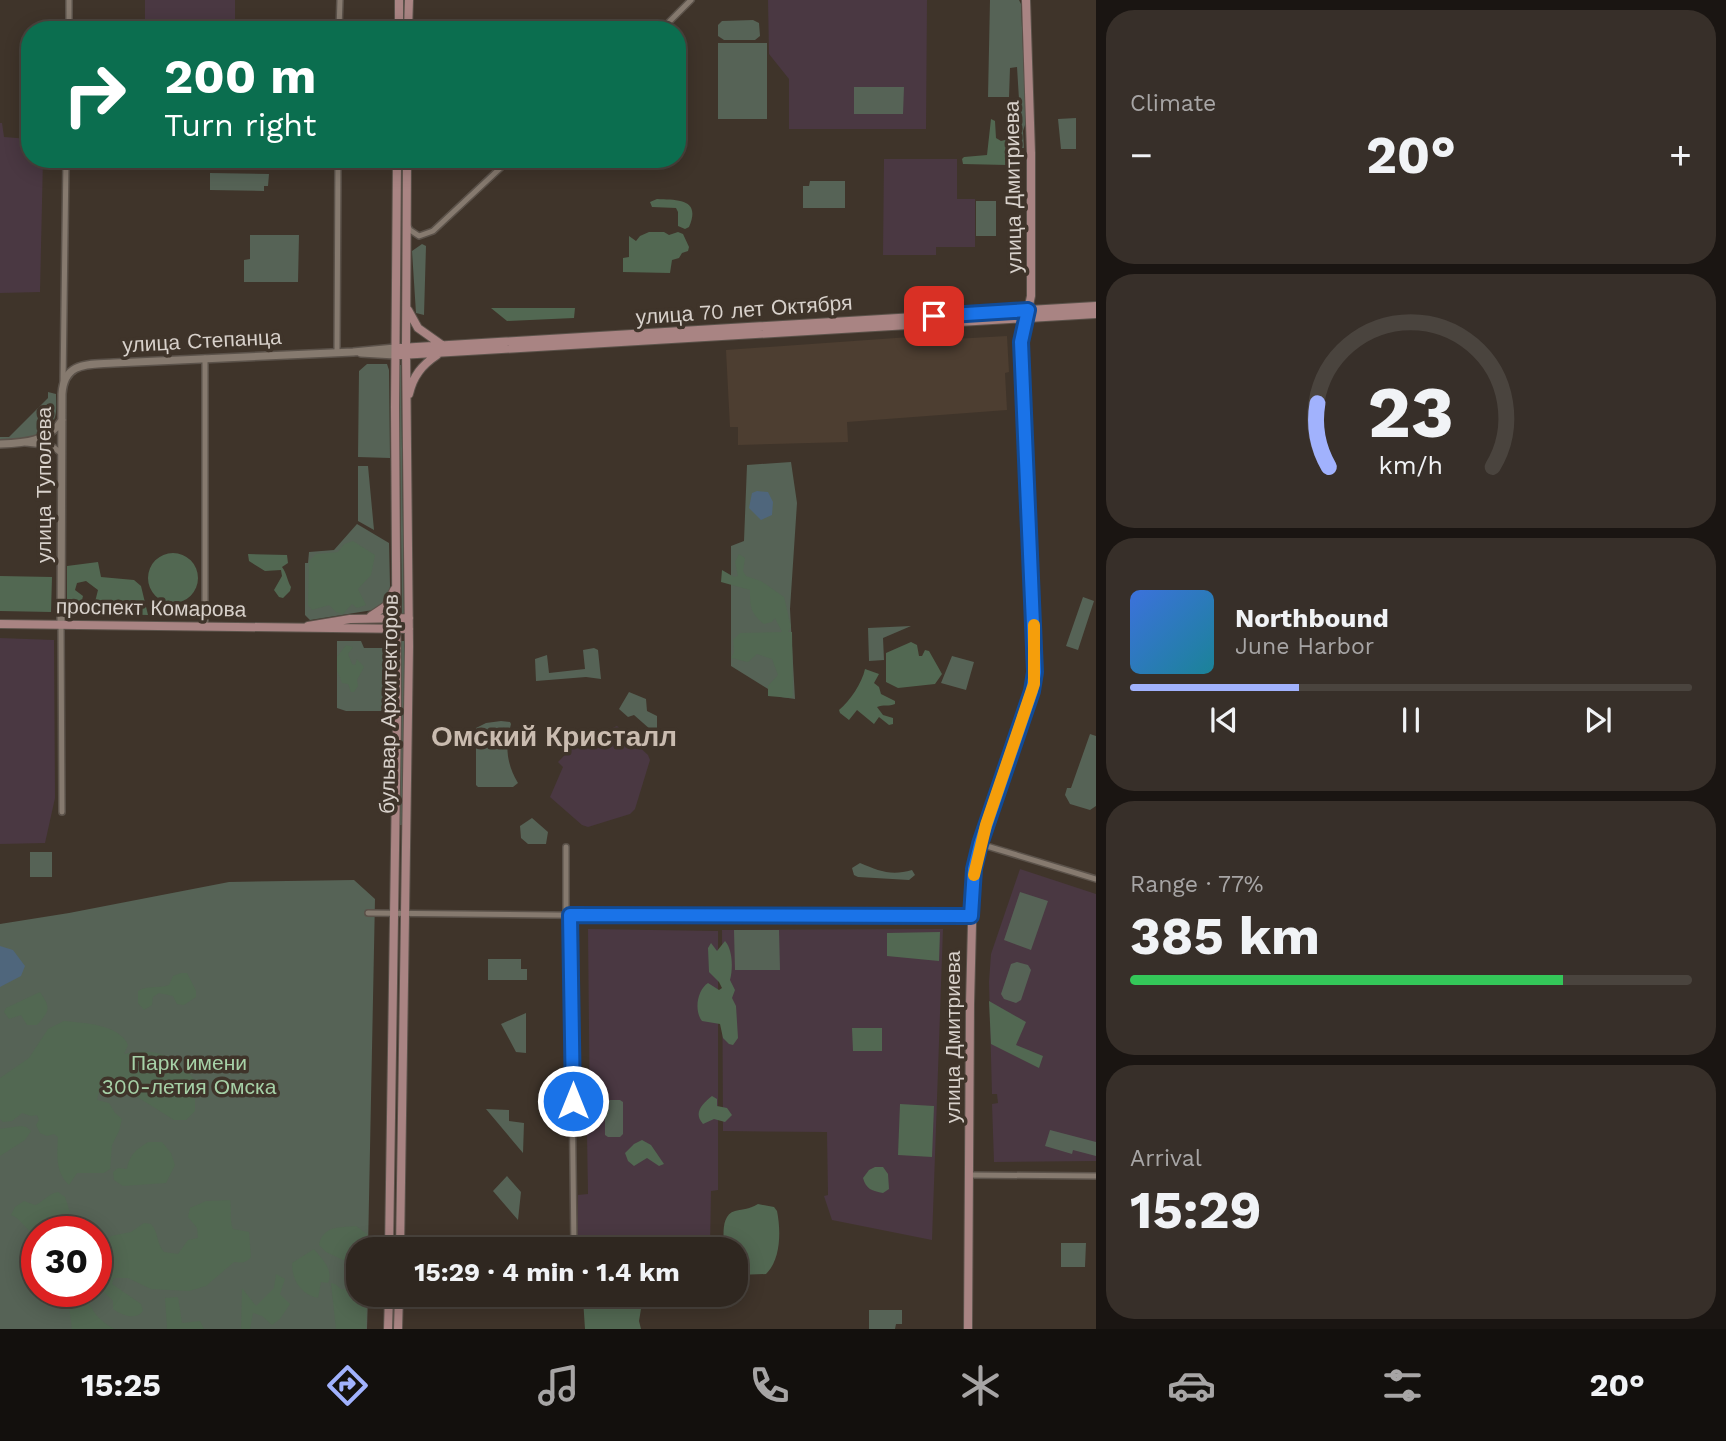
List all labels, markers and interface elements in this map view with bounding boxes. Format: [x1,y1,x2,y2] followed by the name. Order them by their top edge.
[164,47,316,105] text: 200 m
[49,49,140,140] icon: right
[1130,90,1216,117] text: Climate
[998,100,1027,274] street label: улица Дмитриева
[164,106,316,144] text: Turn right
[1366,125,1456,186] text: 20°
[1130,133,1153,177] text: −
[1669,133,1692,177] text: +
[904,286,964,346] pin
[635,289,853,330] street label: улица 70 лет Октября
[915,297,953,335] icon: arrive
[122,324,283,357] street label: улица Степанца
[1368,369,1454,455] text: 23
[31,407,56,563] street label: улица Туполева
[1379,450,1443,479] text: km/h
[56,593,247,622] street label: проспект Комарова
[374,594,403,814] street label: бульвар Архитекторов
[1235,603,1389,633] text: Northbound
[1235,633,1374,660] text: June Harbor
[1205,701,1243,739] icon: previous
[1392,701,1430,739] icon: pause
[1579,701,1617,739] icon: next
[431,720,677,753] district label: Омский Кристалл
[1130,871,1264,898] text: Range · 77%
[1130,906,1320,967] text: 385 km
[940,950,965,1123] street label: улица Дмитриева
[102,1050,277,1099] park label: Парк имени 300-летия Омска
[536,1064,610,1138] position arrow
[1130,1145,1202,1172] text: Arrival
[1130,1180,1261,1241] text: 15:29
[21,1216,112,1307] speed limit sign: 30
[414,1257,680,1287] text: 15:29 · 4 min · 1.4 km
[323,1361,372,1410] icon: directions
[534,1361,583,1410] icon: music
[745,1361,794,1410] icon: phone
[956,1361,1005,1410] icon: climate
[1167,1361,1216,1410] icon: car
[1378,1361,1427,1410] icon: filters
[81,1366,161,1404] text: 15:25
[1589,1366,1645,1404] text: 20°

